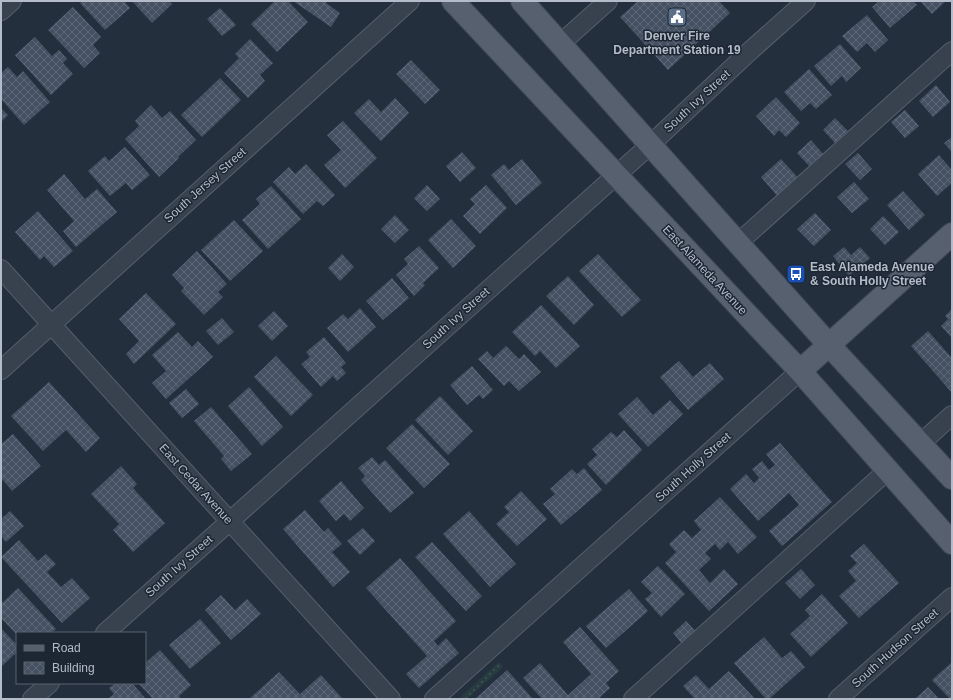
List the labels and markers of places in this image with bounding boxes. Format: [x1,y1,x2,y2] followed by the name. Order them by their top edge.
[666,6,688,28] public building icon: Denver Fire Department Station 19
[613,29,741,57] place label: Denver Fire Department Station 19
[810,260,934,288] place label: East Alameda Avenue & South Holly Street
[785,263,807,285] bus stop icon: East Alameda Avenue & South Holly Street

